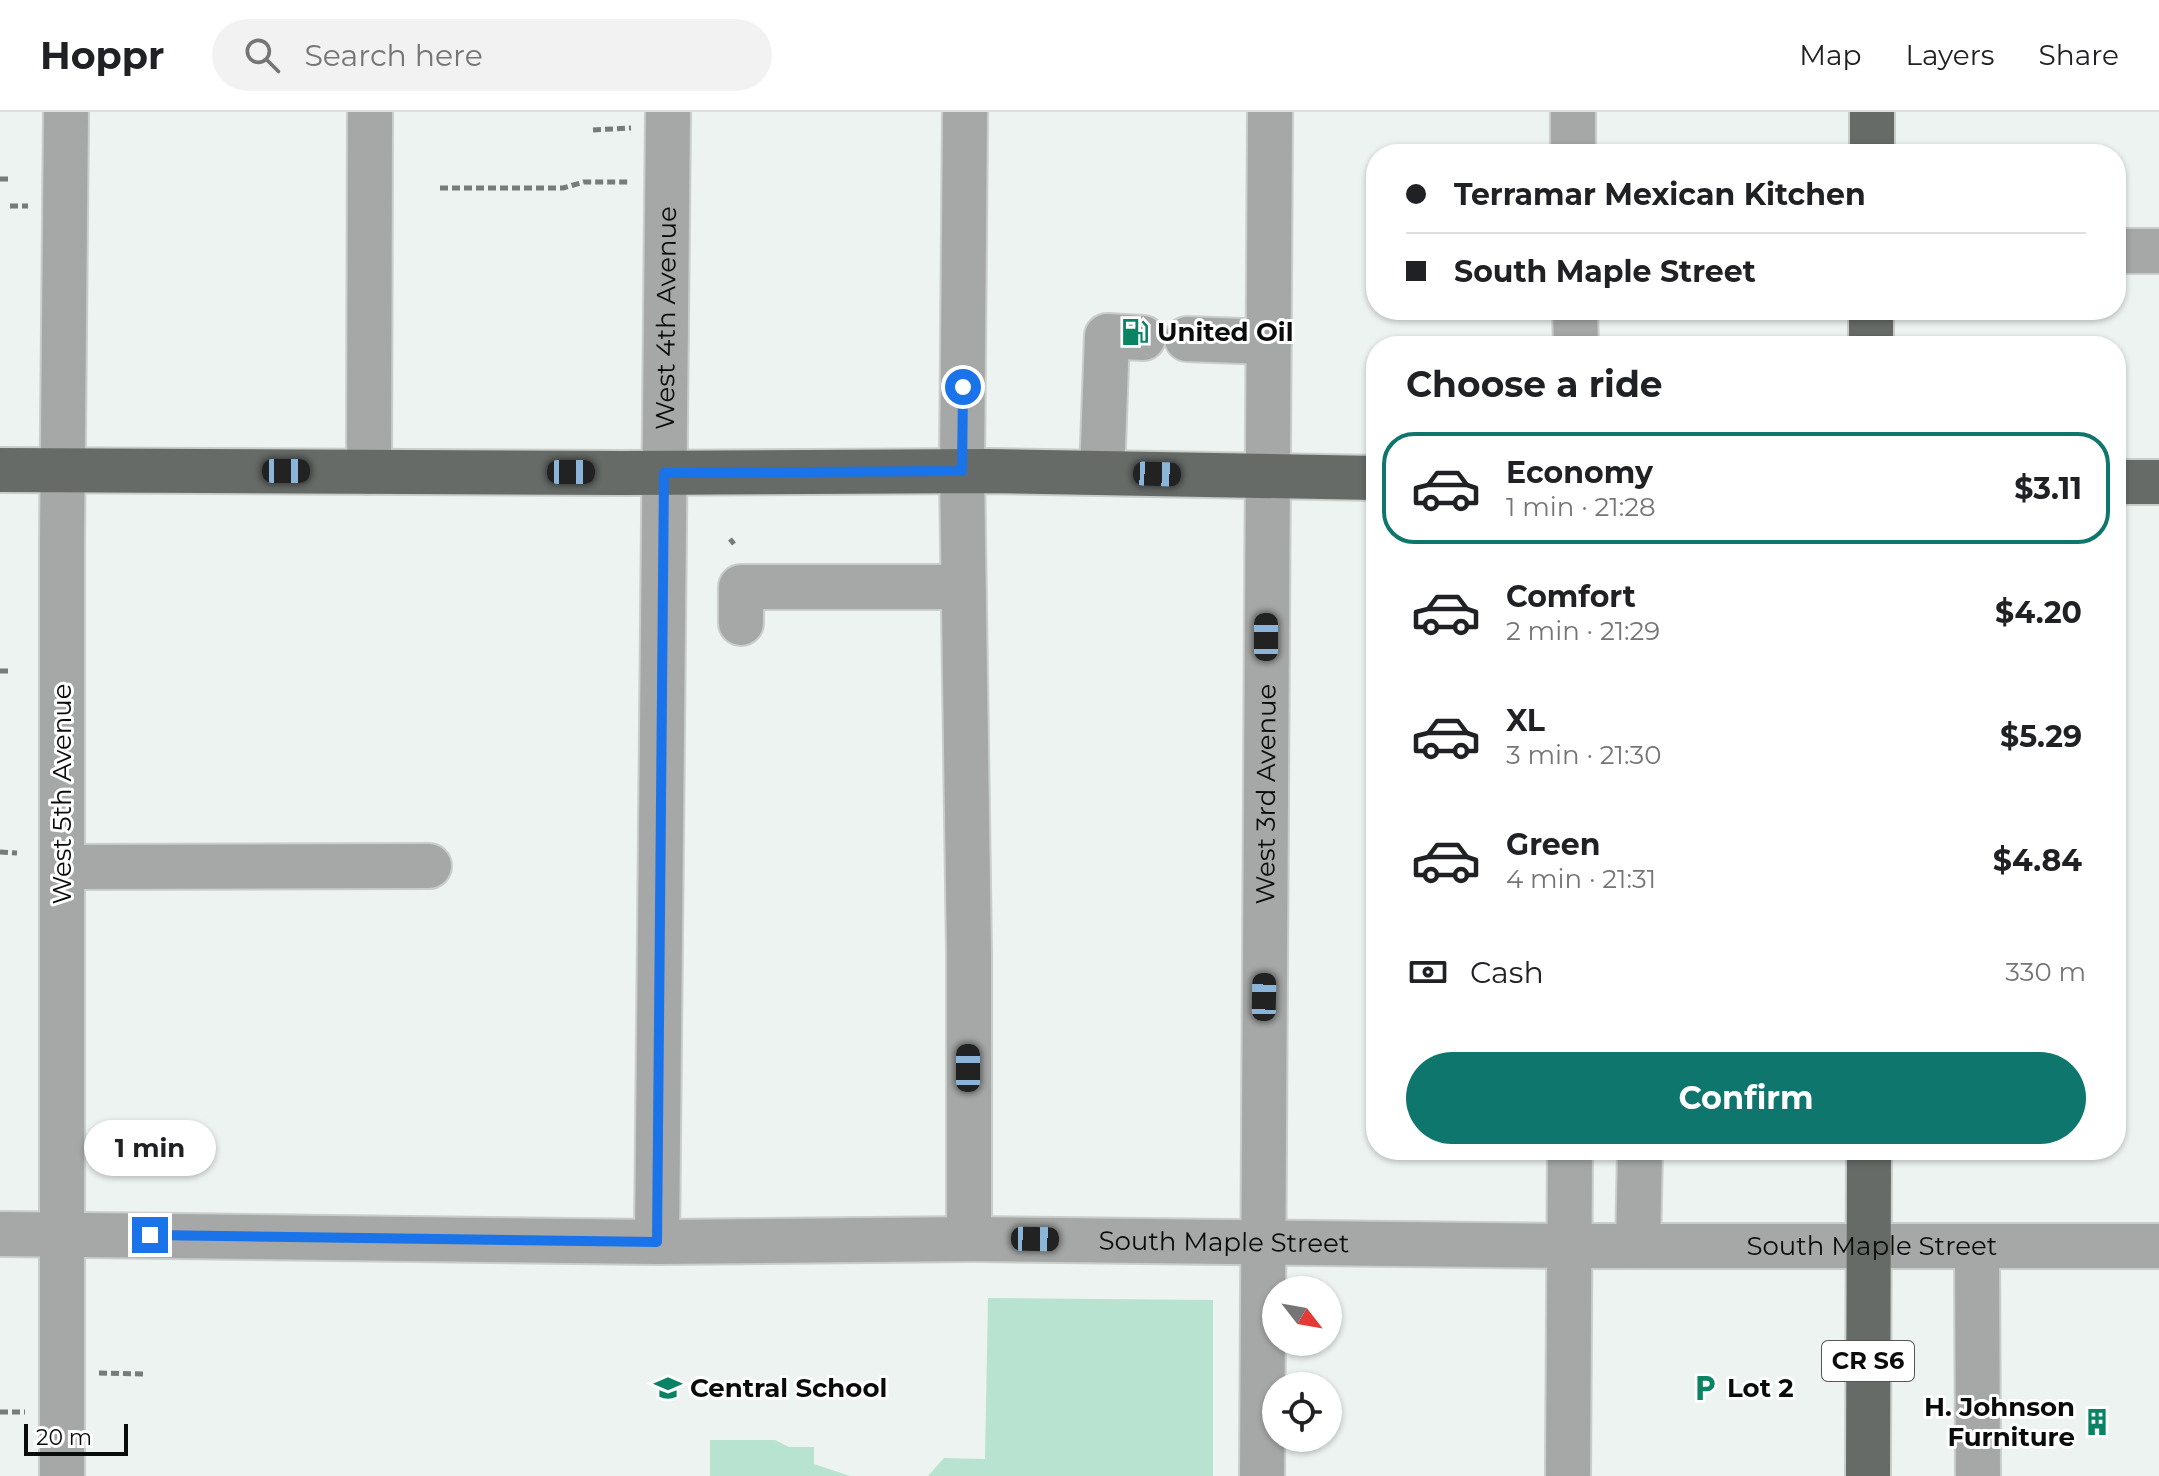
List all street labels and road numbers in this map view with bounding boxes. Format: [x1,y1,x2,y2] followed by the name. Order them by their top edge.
[649,206,683,430] street label: West 4th Avenue
[46,684,78,905] street label: West 5th Avenue
[1249,684,1283,904] street label: West 3rd Avenue
[1098,1224,1349,1259] street label: South Maple Street
[1747,1230,1997,1262] street label: South Maple Street
[1822,1341,1914,1381] road number: CR S6

